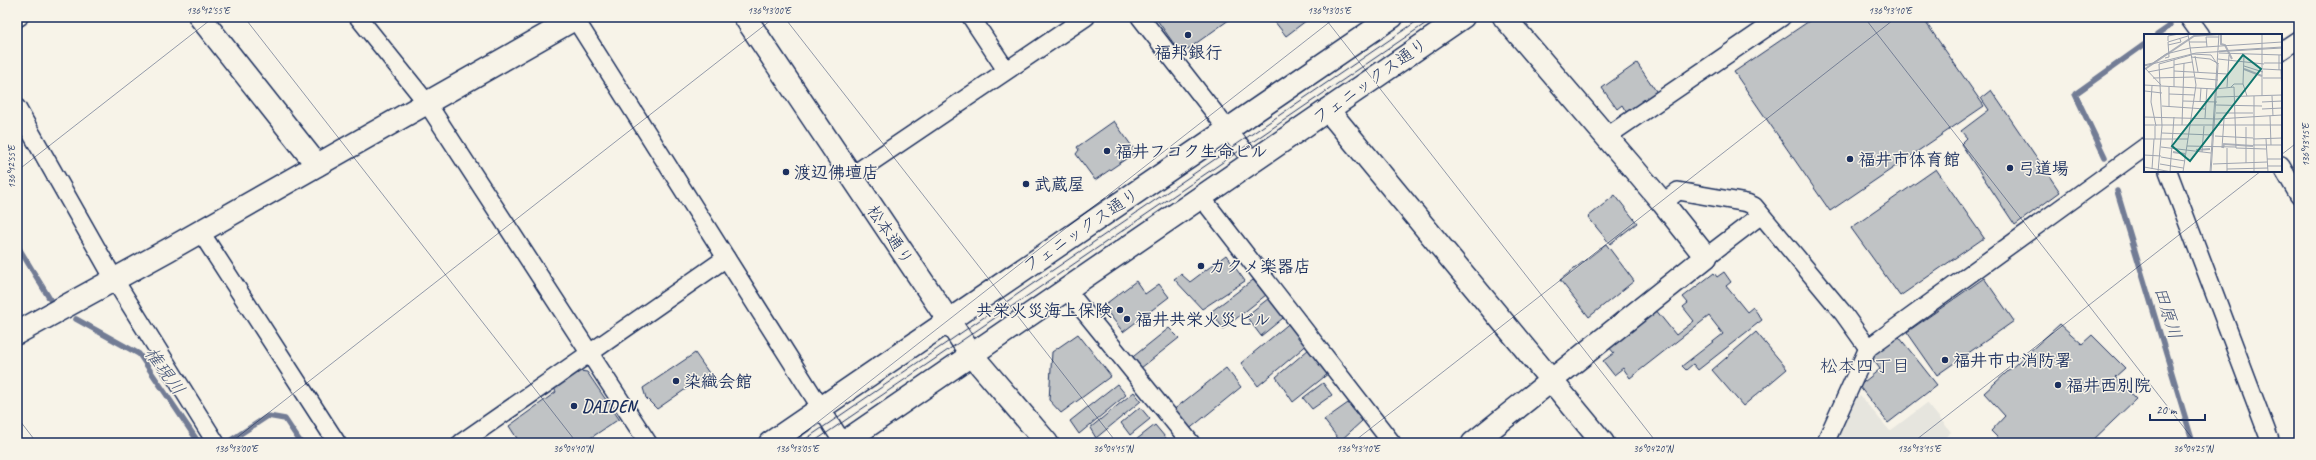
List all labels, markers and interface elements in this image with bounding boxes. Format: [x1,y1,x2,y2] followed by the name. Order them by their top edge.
[186,4,231,17] text: 136°12'55"E
[747,4,792,17] text: 136°13'00"E
[1307,4,1352,17] text: 136°13'05"E
[1868,4,1913,17] text: 136°13'10"E
[1183,30,1193,40] marker: 福邦銀行
[1308,33,1432,129] street label: フェニックス通り
[2144,34,2282,172] inset map
[1154,42,1222,63] place label: 福邦銀行
[2299,122,2312,167] text: 136°13'15"E
[1115,141,1268,162] place label: 福井フコク生命ビル
[5,144,18,189] text: 136°12'55"E
[1102,146,1112,156] marker: 福井フコク生命ビル
[1858,149,1960,170] place label: 福井市体育館
[1845,154,1855,164] marker: 福井市体育館
[2018,158,2069,179] place label: 弓道場
[794,162,879,183] place label: 渡辺佛壇店
[2005,163,2015,173] marker: 弓道場
[781,167,791,177] marker: 渡辺佛壇店
[1034,174,1085,195] place label: 武蔵屋
[1021,179,1031,189] marker: 武蔵屋
[1019,183,1143,277] street label: フェニックス通り
[862,201,918,269] street label: 松本通り
[1209,256,1311,277] place label: カクメ楽器店
[1196,261,1206,271] marker: カクメ楽器店
[2150,284,2186,342] water label: 田原川
[976,300,1112,321] place label: 共栄火災海上保険
[1115,305,1125,315] marker: 共栄火災海上保険
[1135,309,1271,330] place label: 福井共栄火災ビル
[1122,314,1132,324] marker: 福井共栄火災ビル
[140,343,190,399] water label: 権現川
[1953,350,2072,371] place label: 福井市中消防署
[1820,355,1910,377] district label: 松本四丁目
[1940,355,1950,365] marker: 福井市中消防署
[684,371,752,392] place label: 染織会館
[2066,375,2151,396] place label: 福井西別院
[671,376,681,386] marker: 染織会館
[2053,380,2063,390] marker: 福井西別院
[582,396,639,417] place label: DAIDEN
[2150,396,2205,422] scale bar
[569,401,579,411] marker: DAIDEN
[2156,402,2178,418] text: 20 m
[214,442,259,455] text: 136°13'00"E
[553,442,595,455] text: 36°04'10"N
[775,442,820,455] text: 136°13'05"E
[1093,442,1135,455] text: 36°04'15"N
[1336,442,1381,455] text: 136°13'10"E
[1633,442,1675,455] text: 36°04'20"N
[1897,442,1942,455] text: 136°13'15"E
[2173,442,2215,455] text: 36°04'25"N

